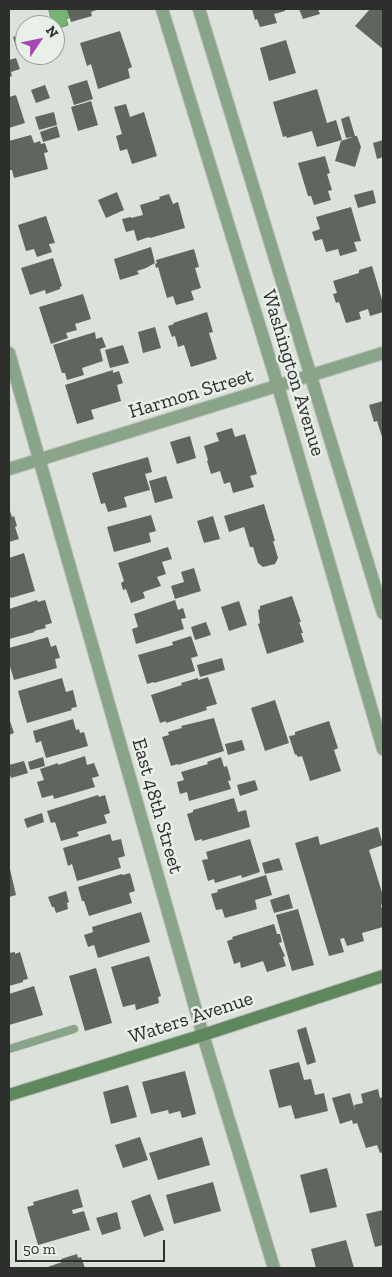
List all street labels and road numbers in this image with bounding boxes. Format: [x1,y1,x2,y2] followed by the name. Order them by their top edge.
[256,287,330,459] street label: Washington Avenue
[126,364,256,424] street label: Harmon Street
[126,736,188,876] street label: East 48th Street
[126,987,256,1049] street label: Waters Avenue

